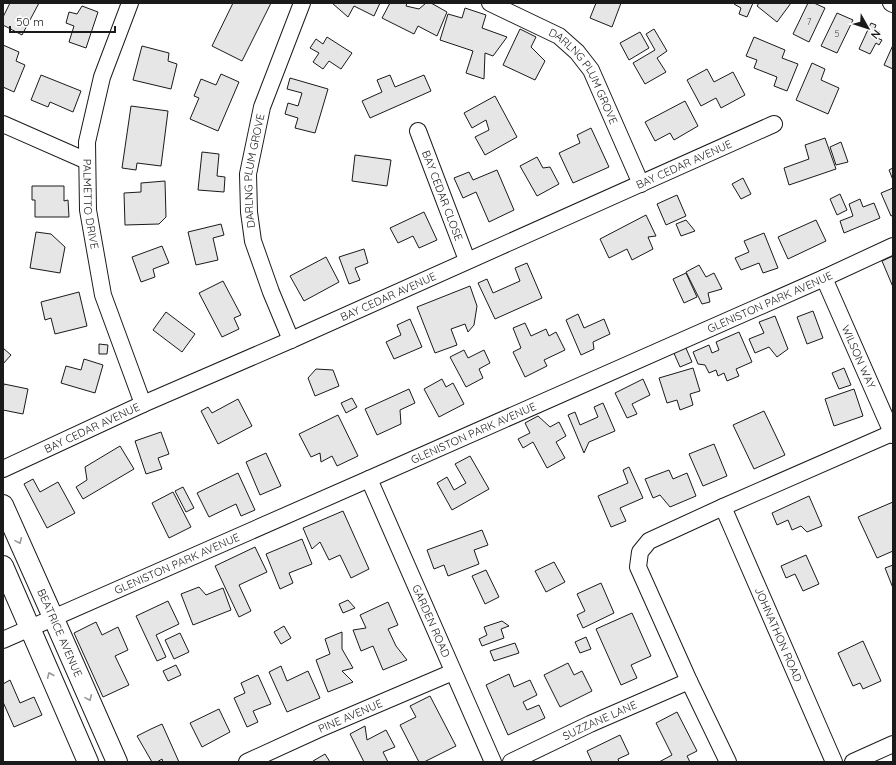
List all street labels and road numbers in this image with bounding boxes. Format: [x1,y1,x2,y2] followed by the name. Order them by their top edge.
[547,25,621,126] street label: DARLNG PLUM GROVE
[241,112,267,229] street label: DARLNG PLUM GROVE
[634,137,734,192] street label: BAY CEDAR AVENUE
[419,148,466,243] street label: BAY CEDAR CLOSE
[80,159,102,250] street label: PALMETTO DRIVE
[705,268,835,336] street label: GLENISTON PARK AVENUE
[338,269,438,324] street label: BAY CEDAR AVENUE
[838,323,879,391] street label: WILSON WAY
[409,399,538,467] street label: GLENISTON PARK AVENUE
[42,400,142,456] street label: BAY CEDAR AVENUE
[112,530,242,597] street label: GLENISTON PARK AVENUE
[409,582,453,660] street label: GARDEN ROAD
[752,585,805,684] street label: JOHNATHON ROAD
[34,587,86,679] street label: BEATRICE AVENUE
[316,696,384,736] street label: PINE AVENUE
[560,698,639,743] street label: SUZZANE LANE

